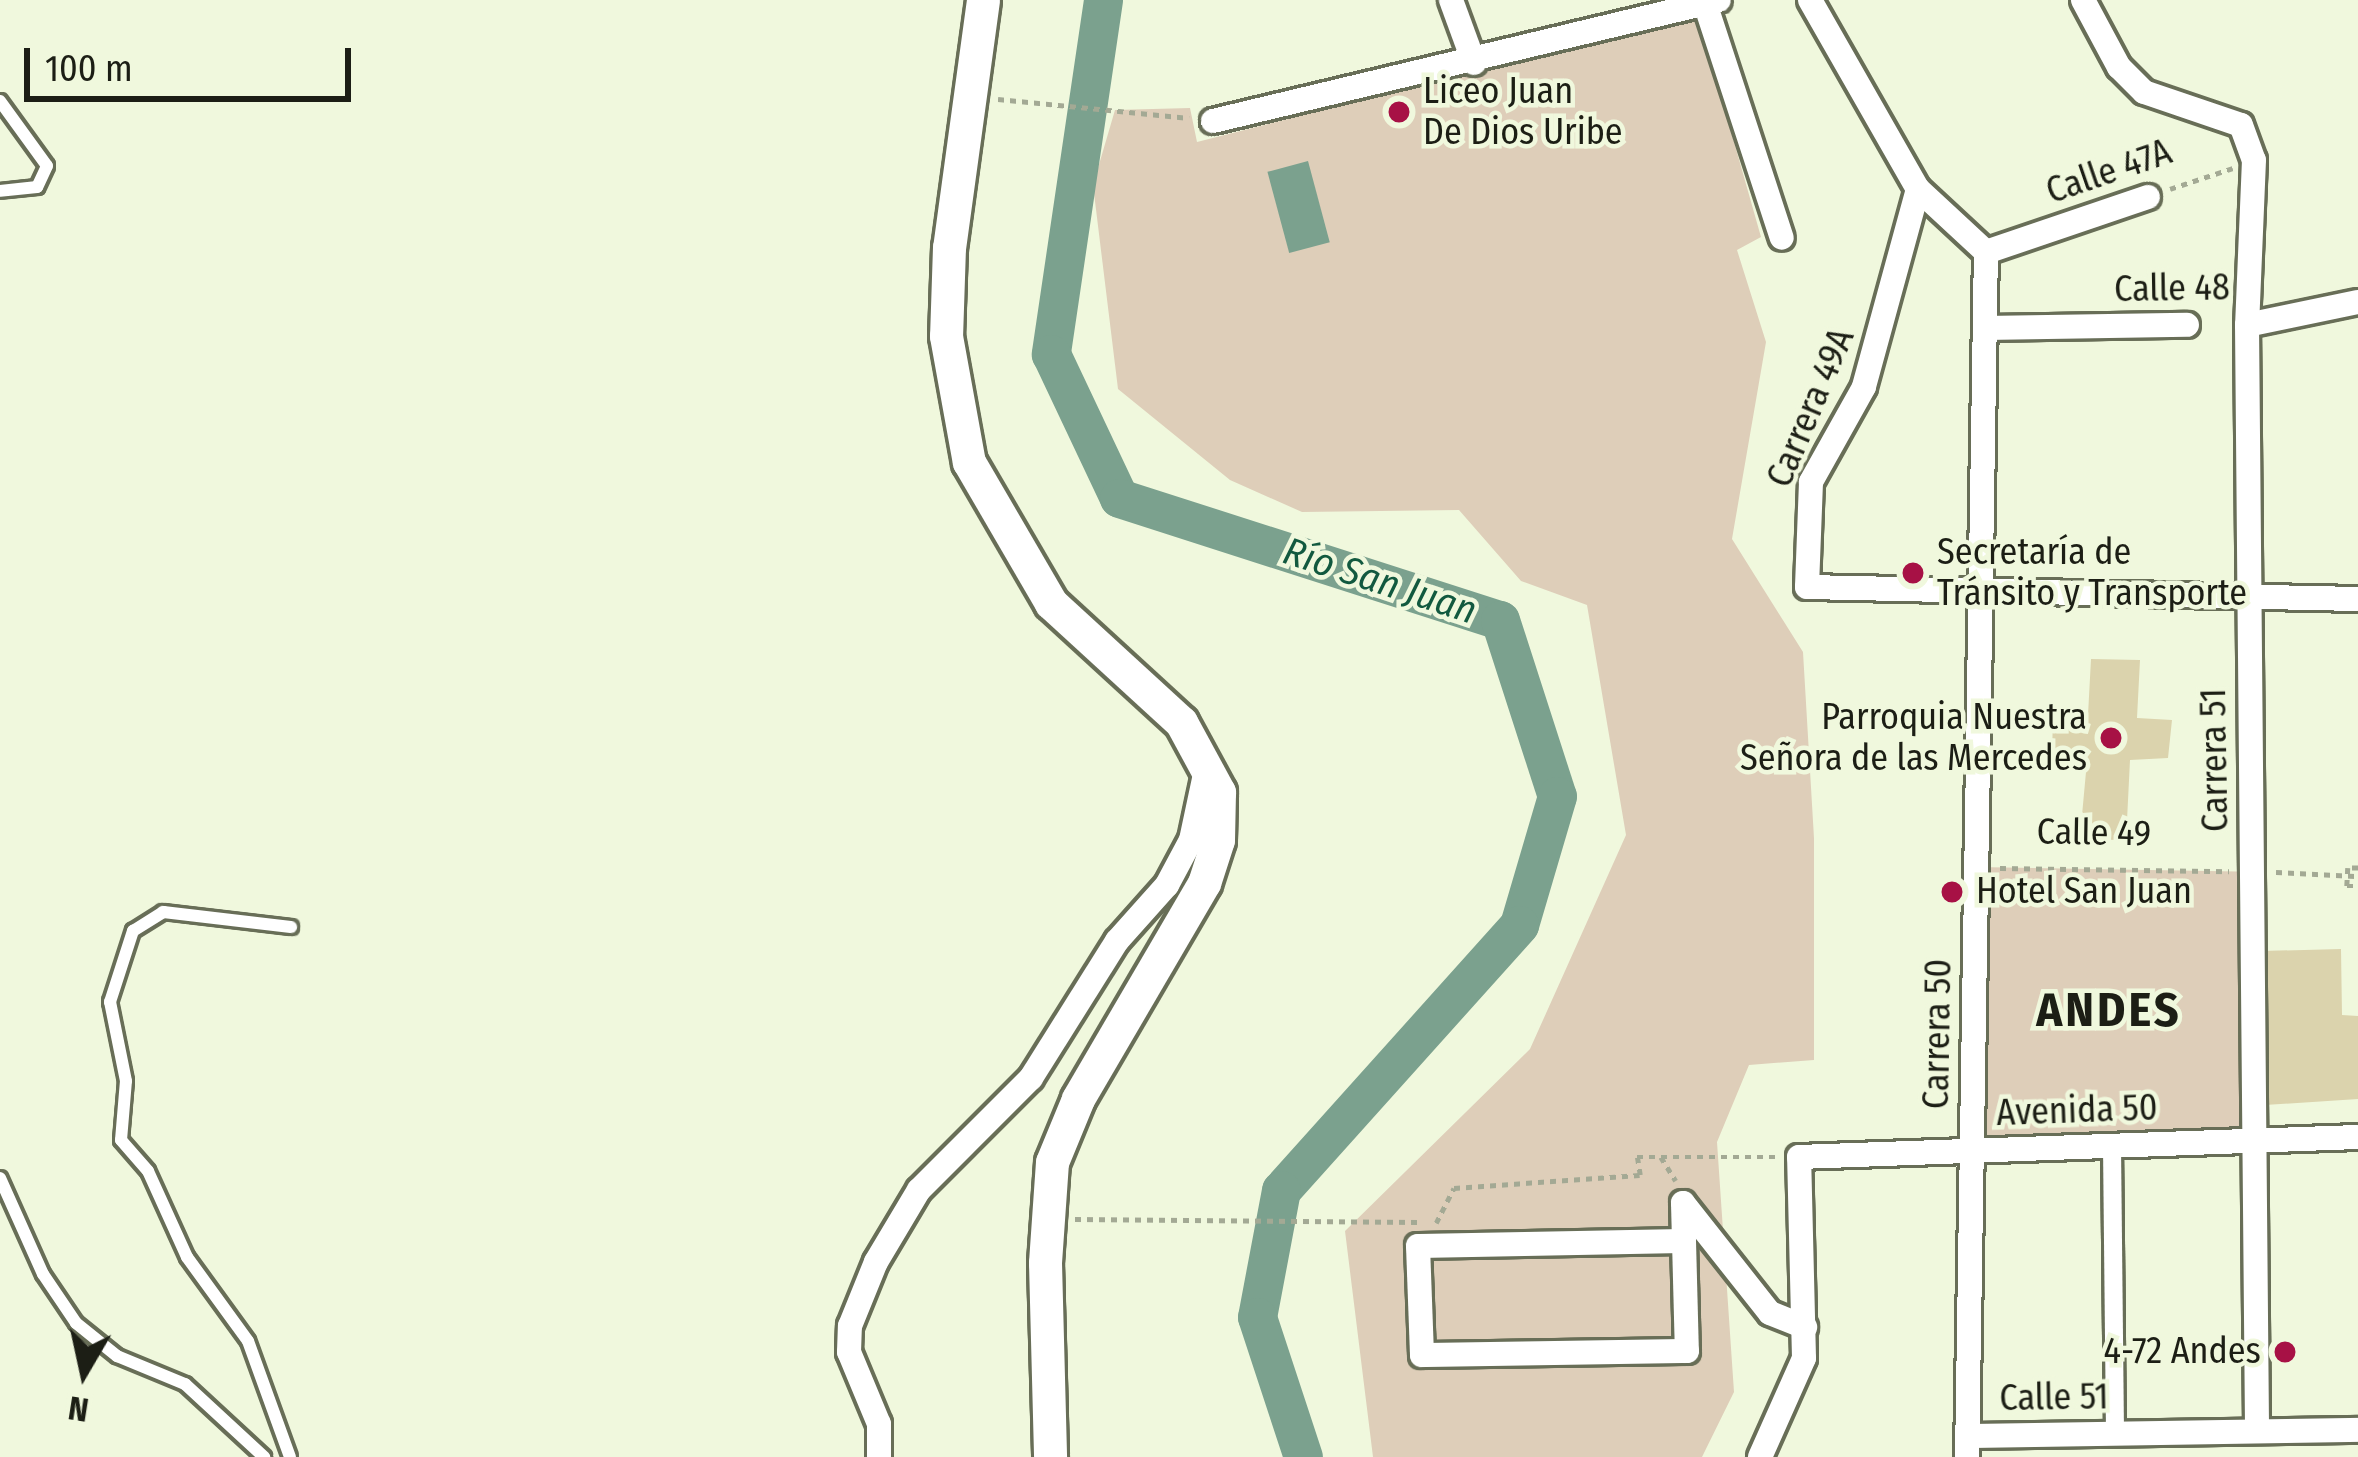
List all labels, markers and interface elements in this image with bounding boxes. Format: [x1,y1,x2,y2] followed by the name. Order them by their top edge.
[30,24,357,98] scale bar
[45,47,133,91] text: 100 m
[1423,69,1623,154] place label: Liceo Juan De Dios Uribe
[1386,99,1412,125] marker: Liceo Juan De Dios Uribe
[2041,131,2177,213] street label: Calle 47A
[2114,266,2230,312] street label: Calle 48
[1758,322,1864,494] street label: Carrera 49A
[1277,528,1483,634] water label: Río San Juan
[1937,530,2247,615] place label: Secretaría de Tránsito y Transporte
[1900,560,1926,586] marker: Secretaría de Tránsito y Transporte
[2192,688,2238,832] street label: Carrera 51
[1740,695,2087,780] place label: Parroquia Nuestra Señora de las Mercedes
[2098,725,2124,751] marker: Parroquia Nuestra Señora de las Mercedes
[2036,810,2152,856] street label: Calle 49
[1976,870,2192,914] place label: Hotel San Juan
[1939,879,1965,905] marker: Hotel San Juan
[1915,958,1961,1110] street label: Carrera 50
[2036,982,2182,1040] district label: ANDES
[1996,1087,2158,1135] street label: Avenida 50
[24,1313,144,1433] north arrow
[2104,1330,2261,1374] place label: 4-72 Andes
[2272,1339,2298,1365] marker: 4-72 Andes
[1999,1375,2109,1421] street label: Calle 51
[65,1387,91,1430] text: N

